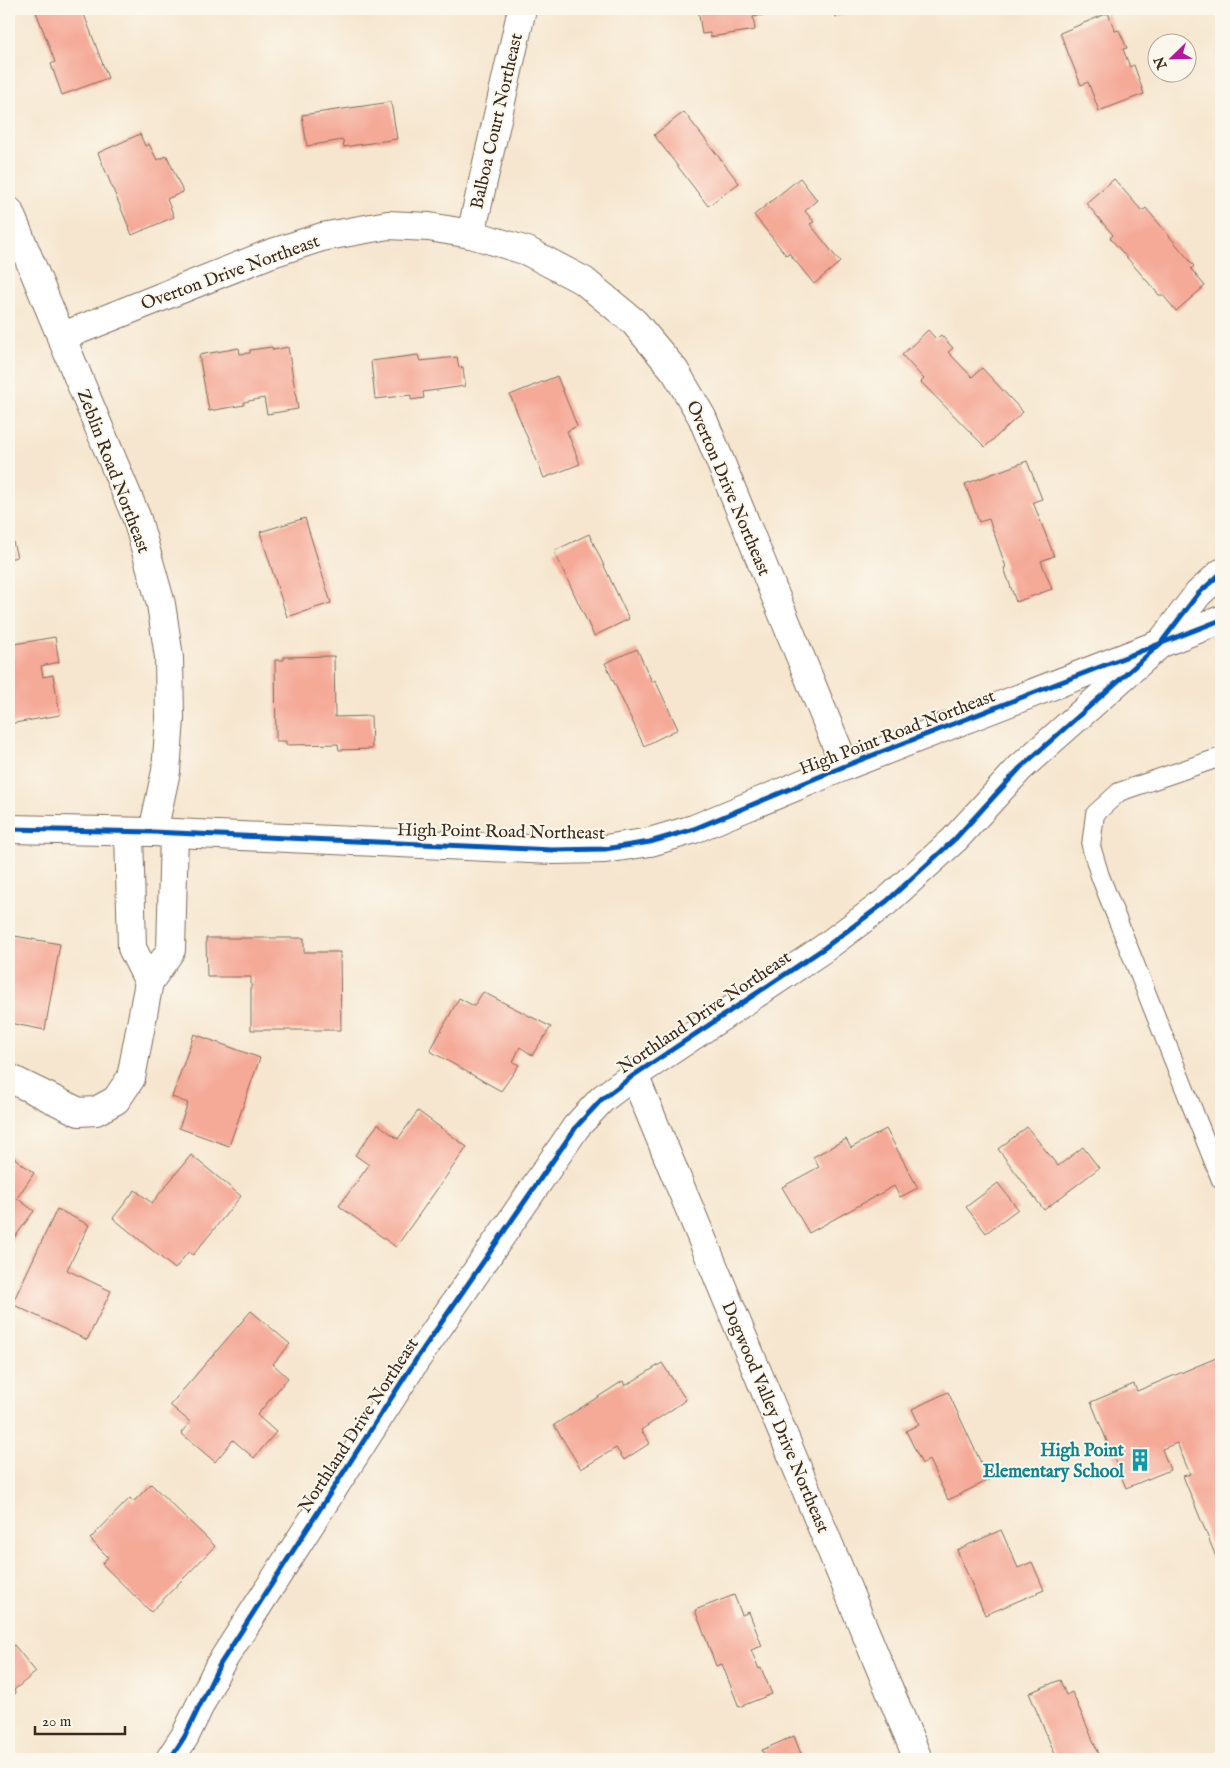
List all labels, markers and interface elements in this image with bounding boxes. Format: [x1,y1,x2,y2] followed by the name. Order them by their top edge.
[466,31,529,212] street label: Balboa Court Northeast
[1148,32,1198,82] north arrow
[1150,54,1172,73] text: N
[138,230,323,316] street label: Overton Drive Northeast
[71,386,154,557] street label: Zeblin Road Northeast
[680,397,775,580] street label: Overton Drive Northeast
[796,685,999,781] street label: High Point Road Northeast
[397,819,605,846] street label: High Point Road Northeast
[614,947,796,1080] street label: Northland Drive Northeast
[715,1298,834,1537] street label: Dogwood Valley Drive Northeast
[294,1334,425,1518] street label: Northland Drive Northeast
[983,1440,1125,1484] place label: High Point Elementary School
[1127,1447,1153,1473] building icon: High Point Elementary School
[35,1703,125,1735] scale bar
[42,1712,72,1731] text: 20 m

